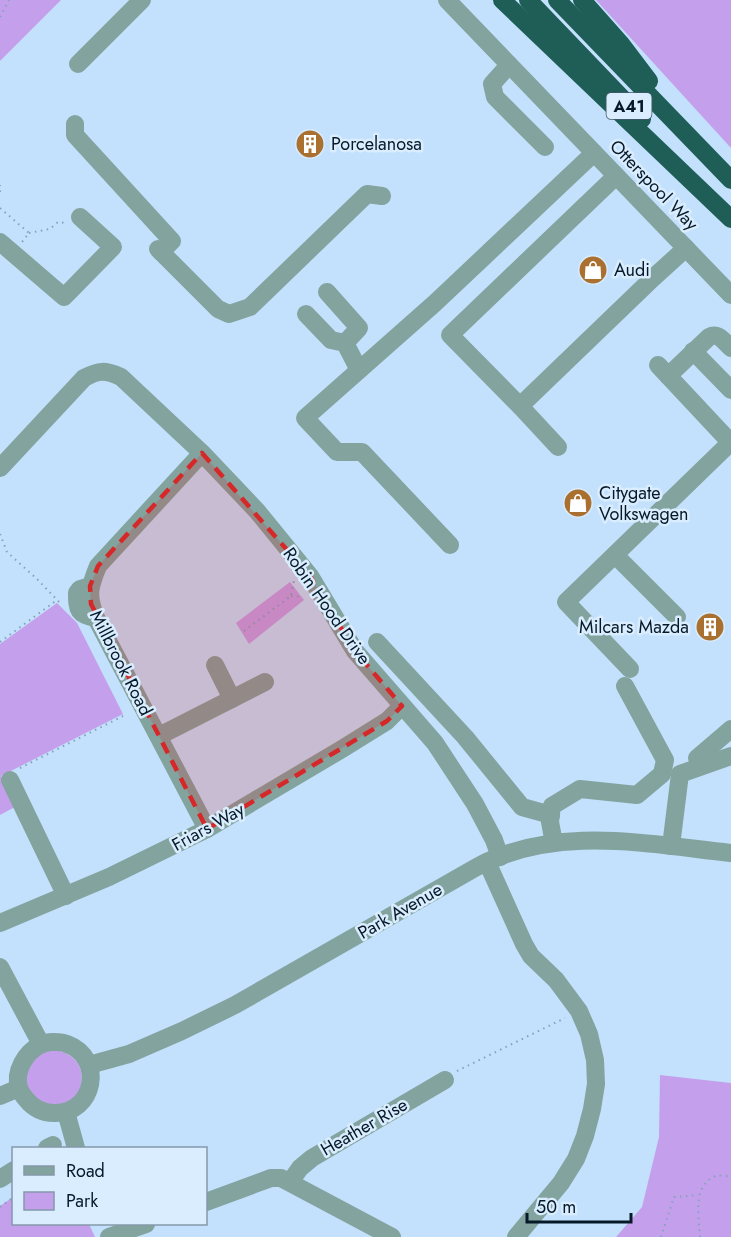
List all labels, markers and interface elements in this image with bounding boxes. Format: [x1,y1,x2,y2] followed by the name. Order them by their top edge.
[606,93,652,119] road number: A41
[294,128,326,160] building icon: Porcelanosa
[331,131,422,157] place label: Porcelanosa
[604,134,704,236] street label: Otterspool Way
[577,254,609,286] shop icon: Audi
[614,257,650,283] place label: Audi
[599,480,688,527] place label: Citygate Volkswagen
[562,487,594,519] shop icon: Citygate Volkswagen
[277,542,377,670] street label: Robin Hood Drive
[83,606,159,720] street label: Millbrook Road
[694,611,726,643] building icon: Milcars Mazda
[579,614,689,640] place label: Milcars Mazda
[167,796,249,858] street label: Friars Way
[353,876,447,946] street label: Park Avenue
[316,1092,412,1162] street label: Heather Rise
[12,1147,207,1225] legend
[66,1158,105,1184] text: Road
[527,1186,630,1224] scale bar
[66,1188,98,1214] text: Park
[536,1194,576,1220] text: 50 m

